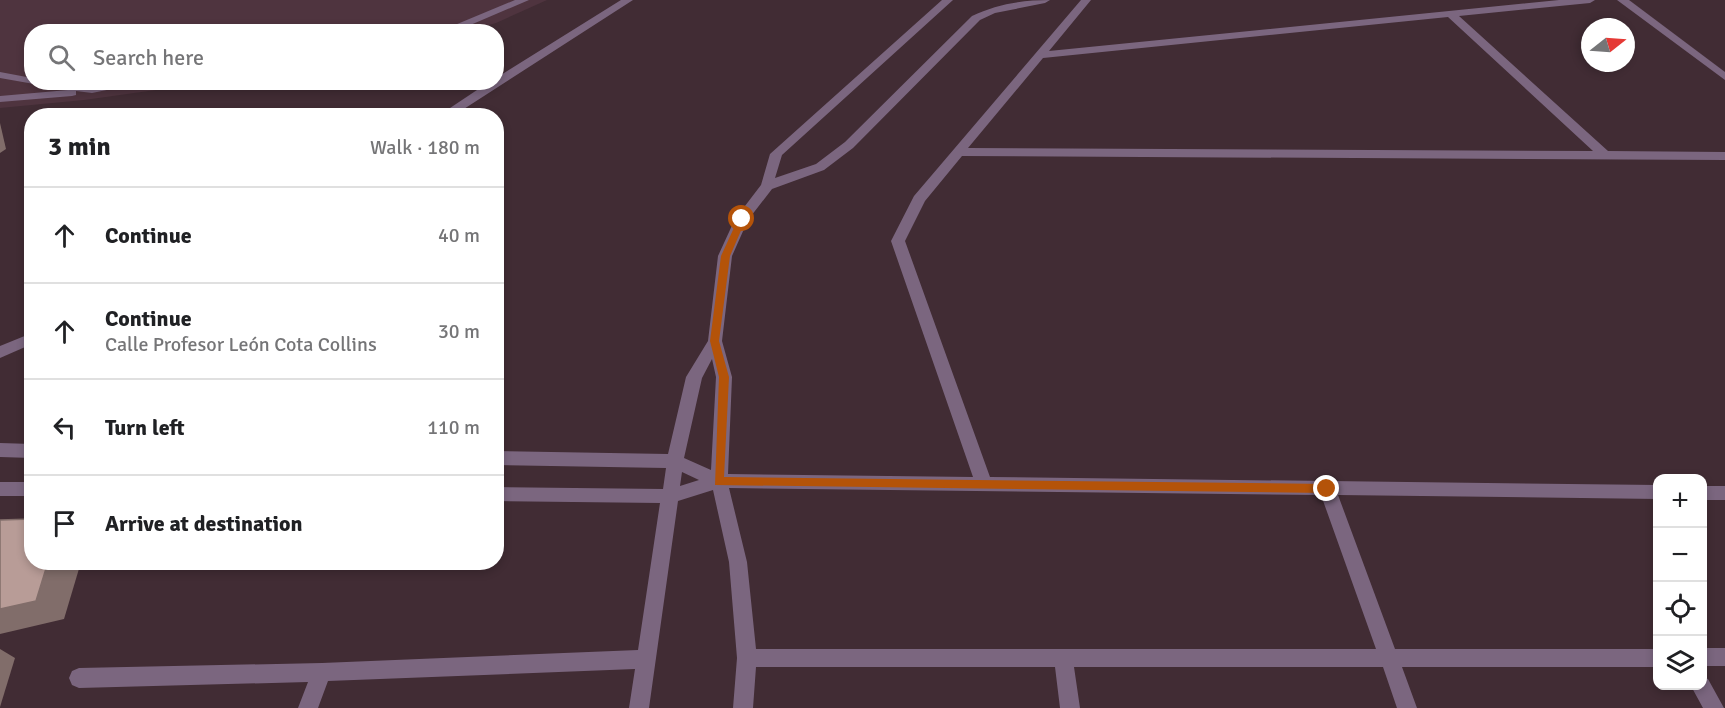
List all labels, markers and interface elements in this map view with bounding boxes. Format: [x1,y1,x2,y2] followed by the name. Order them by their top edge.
[1581,18,1635,72] north arrow
[24,24,504,90] search box
[45,41,78,74] icon: search
[93,44,204,71] text: Search here
[48,131,111,163] text: 3 min
[370,135,480,160] text: Walk · 180 m
[728,205,754,231] route start
[48,219,81,252] icon: ahead
[105,222,192,249] text: Continue
[438,223,480,248] text: 40 m
[105,305,192,332] text: Continue
[48,315,81,348] icon: ahead
[438,319,480,344] text: 30 m
[105,332,377,357] text: Calle Profesor León Cota Collins
[48,411,81,444] icon: left
[105,414,185,441] text: Turn left
[427,415,480,440] text: 110 m
[1653,474,1707,690] map controls
[1653,474,1707,528] button: +
[1313,475,1339,501] route end
[48,507,81,540] icon: arrive
[105,510,302,537] text: Arrive at destination
[1653,528,1707,582] button: −
[1653,582,1707,636] button: locate
[1653,636,1707,690] button: layers

